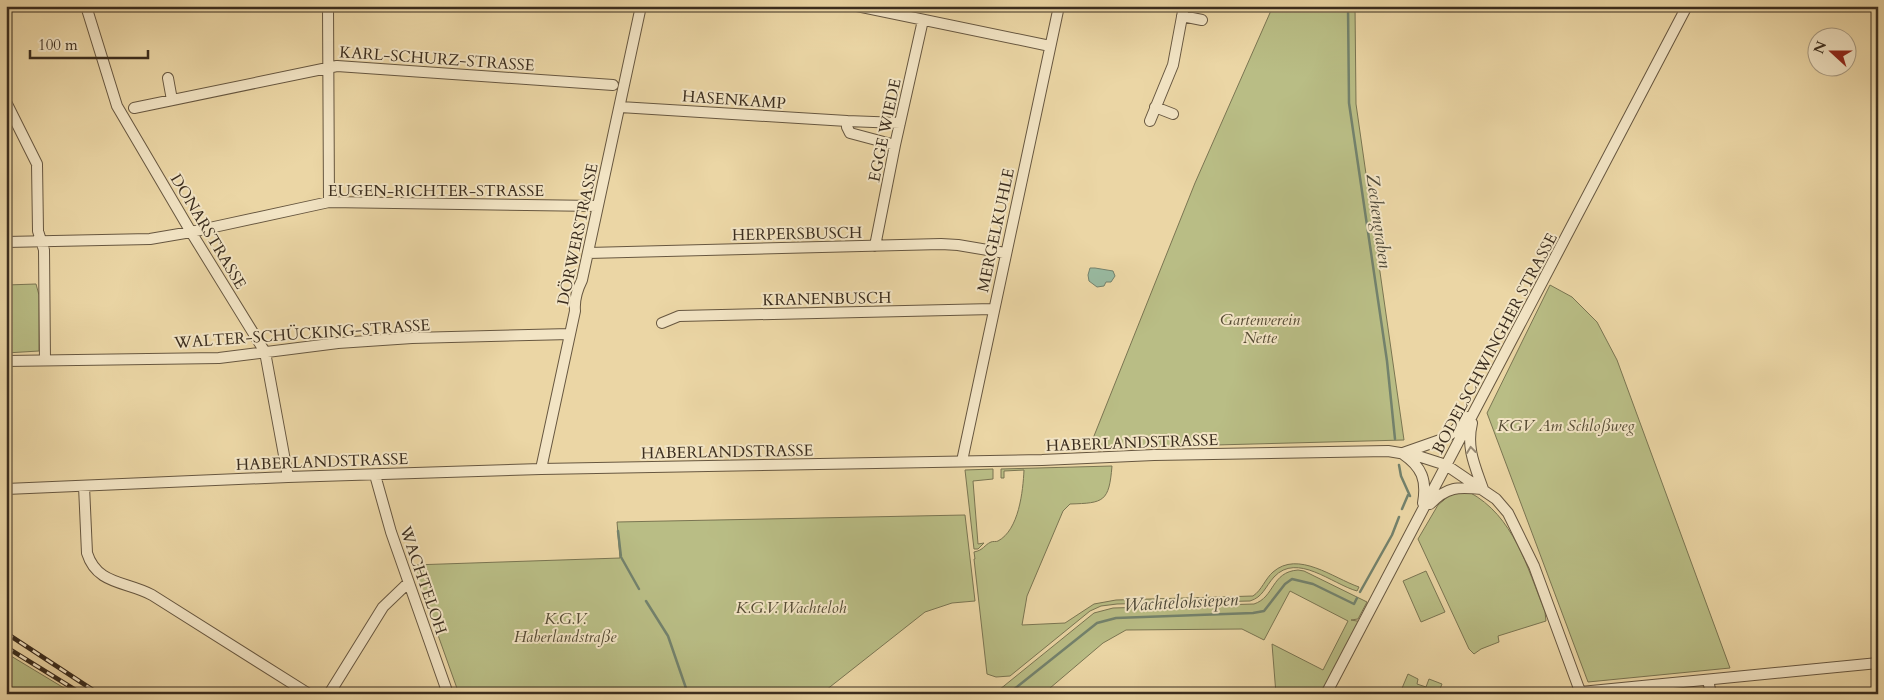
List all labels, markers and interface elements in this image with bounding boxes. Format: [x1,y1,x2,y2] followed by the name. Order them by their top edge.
[30,28,148,60] scale bar
[1806,28,1856,78] north arrow
[38,35,78,55] text: 100 m
[1809,38,1831,57] text: N
[339,41,535,77] street label: KARL-SCHURZ-STRASSE
[863,76,907,184] street label: EGGE WIEDE
[681,85,787,115] street label: HASENKAMP
[552,161,604,307] street label: DÖRWERSTRASSE
[972,166,1020,294] street label: MERGELKUHLE
[165,170,251,293] street label: DONARSTRASSE
[1360,172,1398,270] water label: Zechengraben
[328,180,544,202] street label: EUGEN-RICHTER-STRASSE
[732,222,862,246] street label: HERPERSBUSCH
[1427,229,1563,458] street label: BODELSCHWINGHER STRASSE
[762,287,892,311] street label: KRANENBUSCH
[1220,309,1300,349] park label: Gartenverein Nette
[172,314,431,354] street label: WALTER-SCHÜCKING-STRASSE
[1497,415,1636,437] park label: KGV Am Schloßweg
[1045,429,1219,457] street label: HABERLANDSTRASSE
[641,439,814,465] street label: HABERLANDSTRASSE
[1466,445,1476,454] one-way arrow
[235,448,409,476] street label: HABERLANDSTRASSE
[394,522,452,637] street label: WACHTELOH
[1123,587,1239,618] water label: Wachtelohsiepen
[736,597,847,619] park label: K.G.V. Wachteloh
[514,608,617,648] park label: K.G.V. Haberlandstraße

